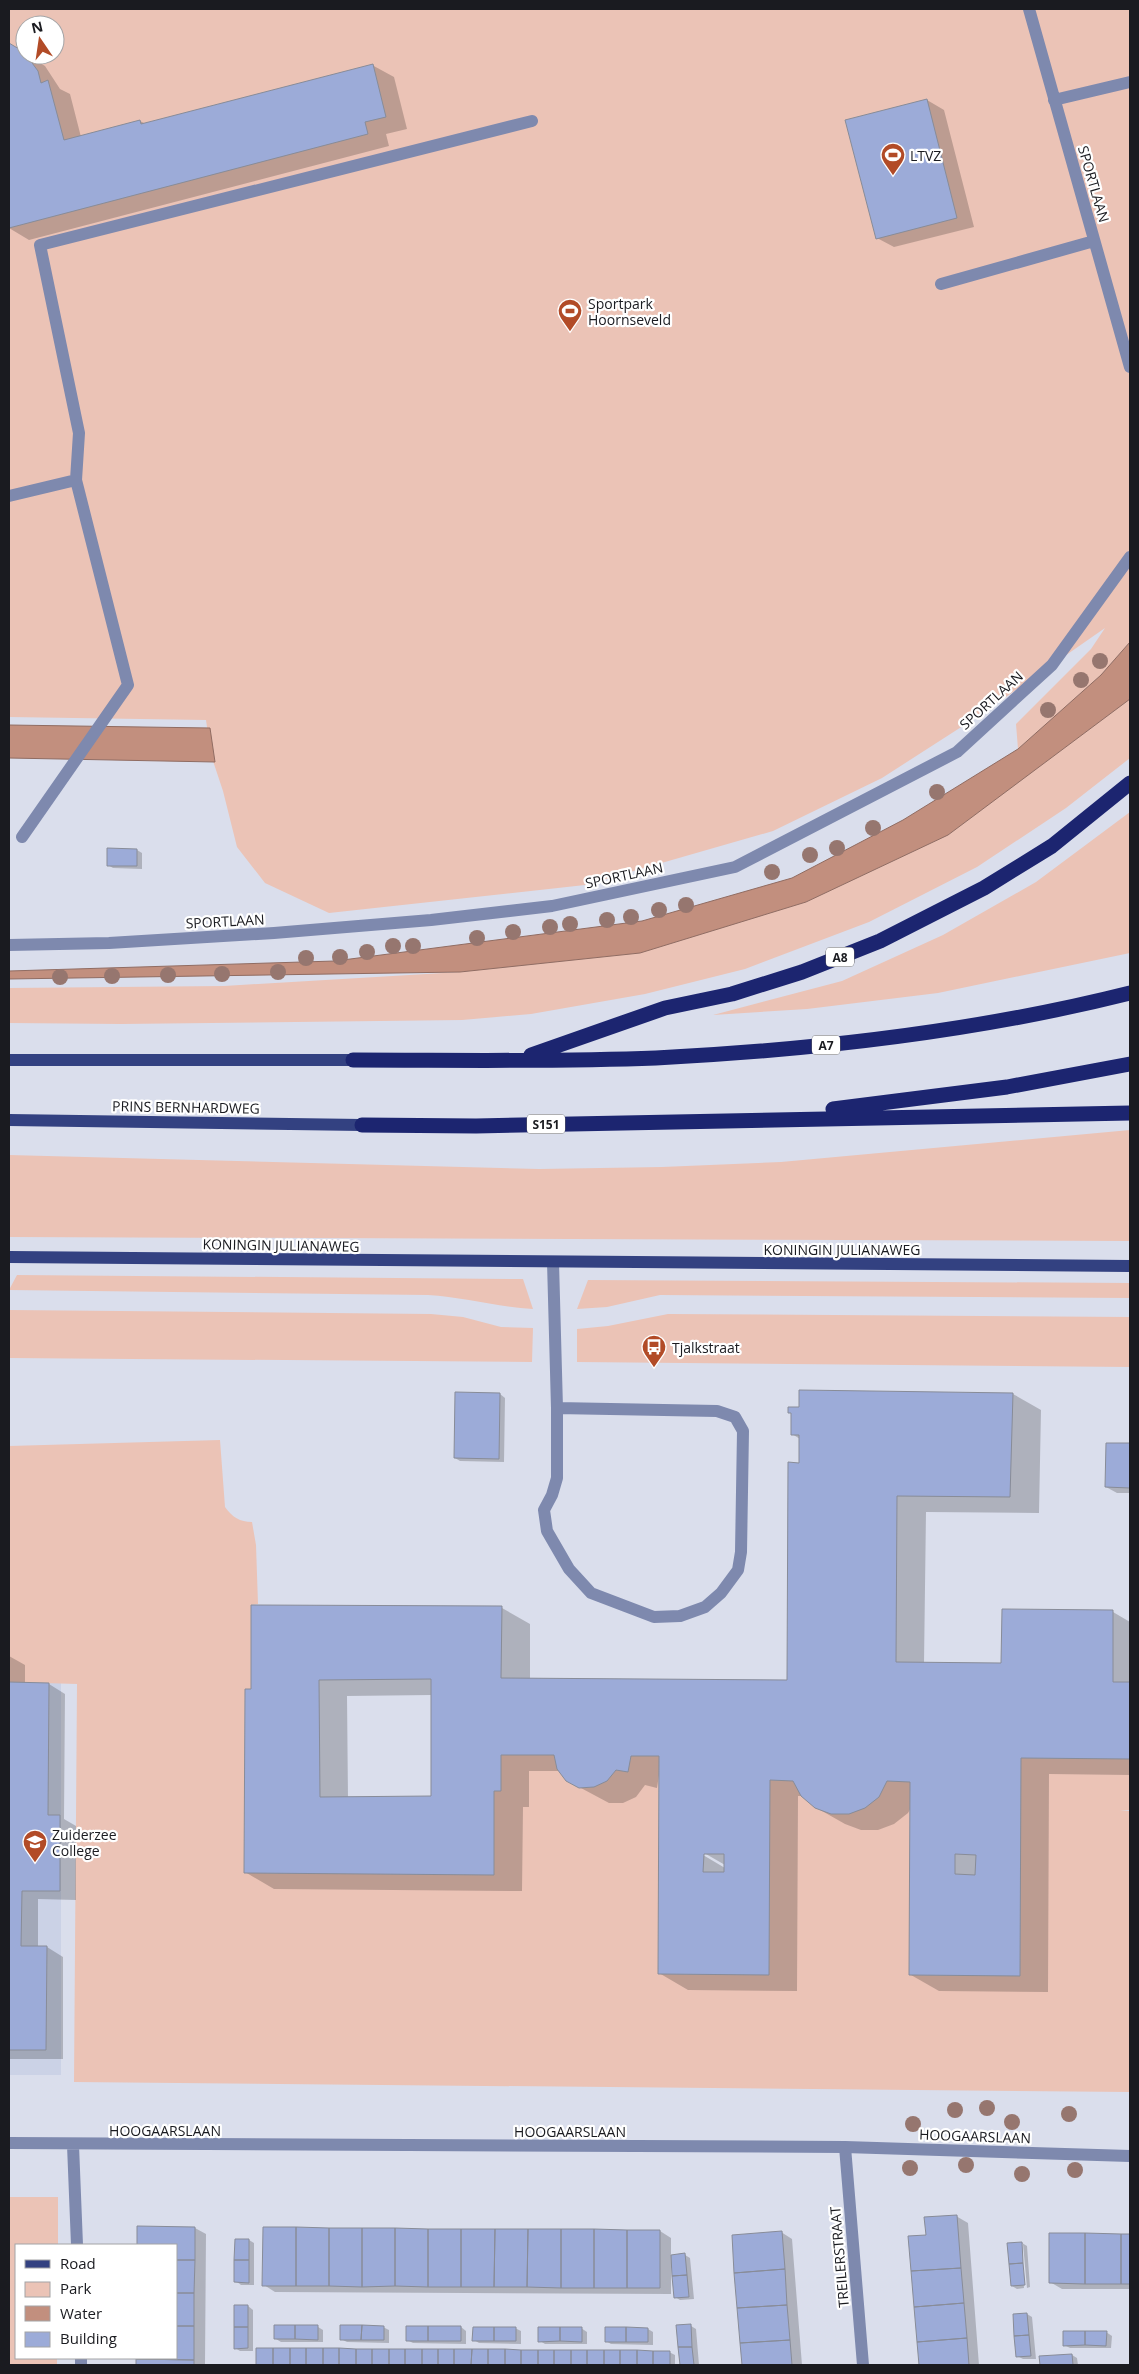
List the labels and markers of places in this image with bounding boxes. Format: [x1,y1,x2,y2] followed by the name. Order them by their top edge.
[880,142,906,176] sports icon: LTVZ
[910,146,941,165] place label: LTVZ
[588,294,671,329] place label: Sportpark Hoornseveld
[557,298,583,332] sports icon: Sportpark Hoornseveld
[641,1334,667,1368] bus stop icon: Tjalkstraat
[672,1338,740,1357] place label: Tjalkstraat
[52,1825,117,1860] place label: Zuiderzee College
[22,1829,48,1863] school or university icon: Zuiderzee College

